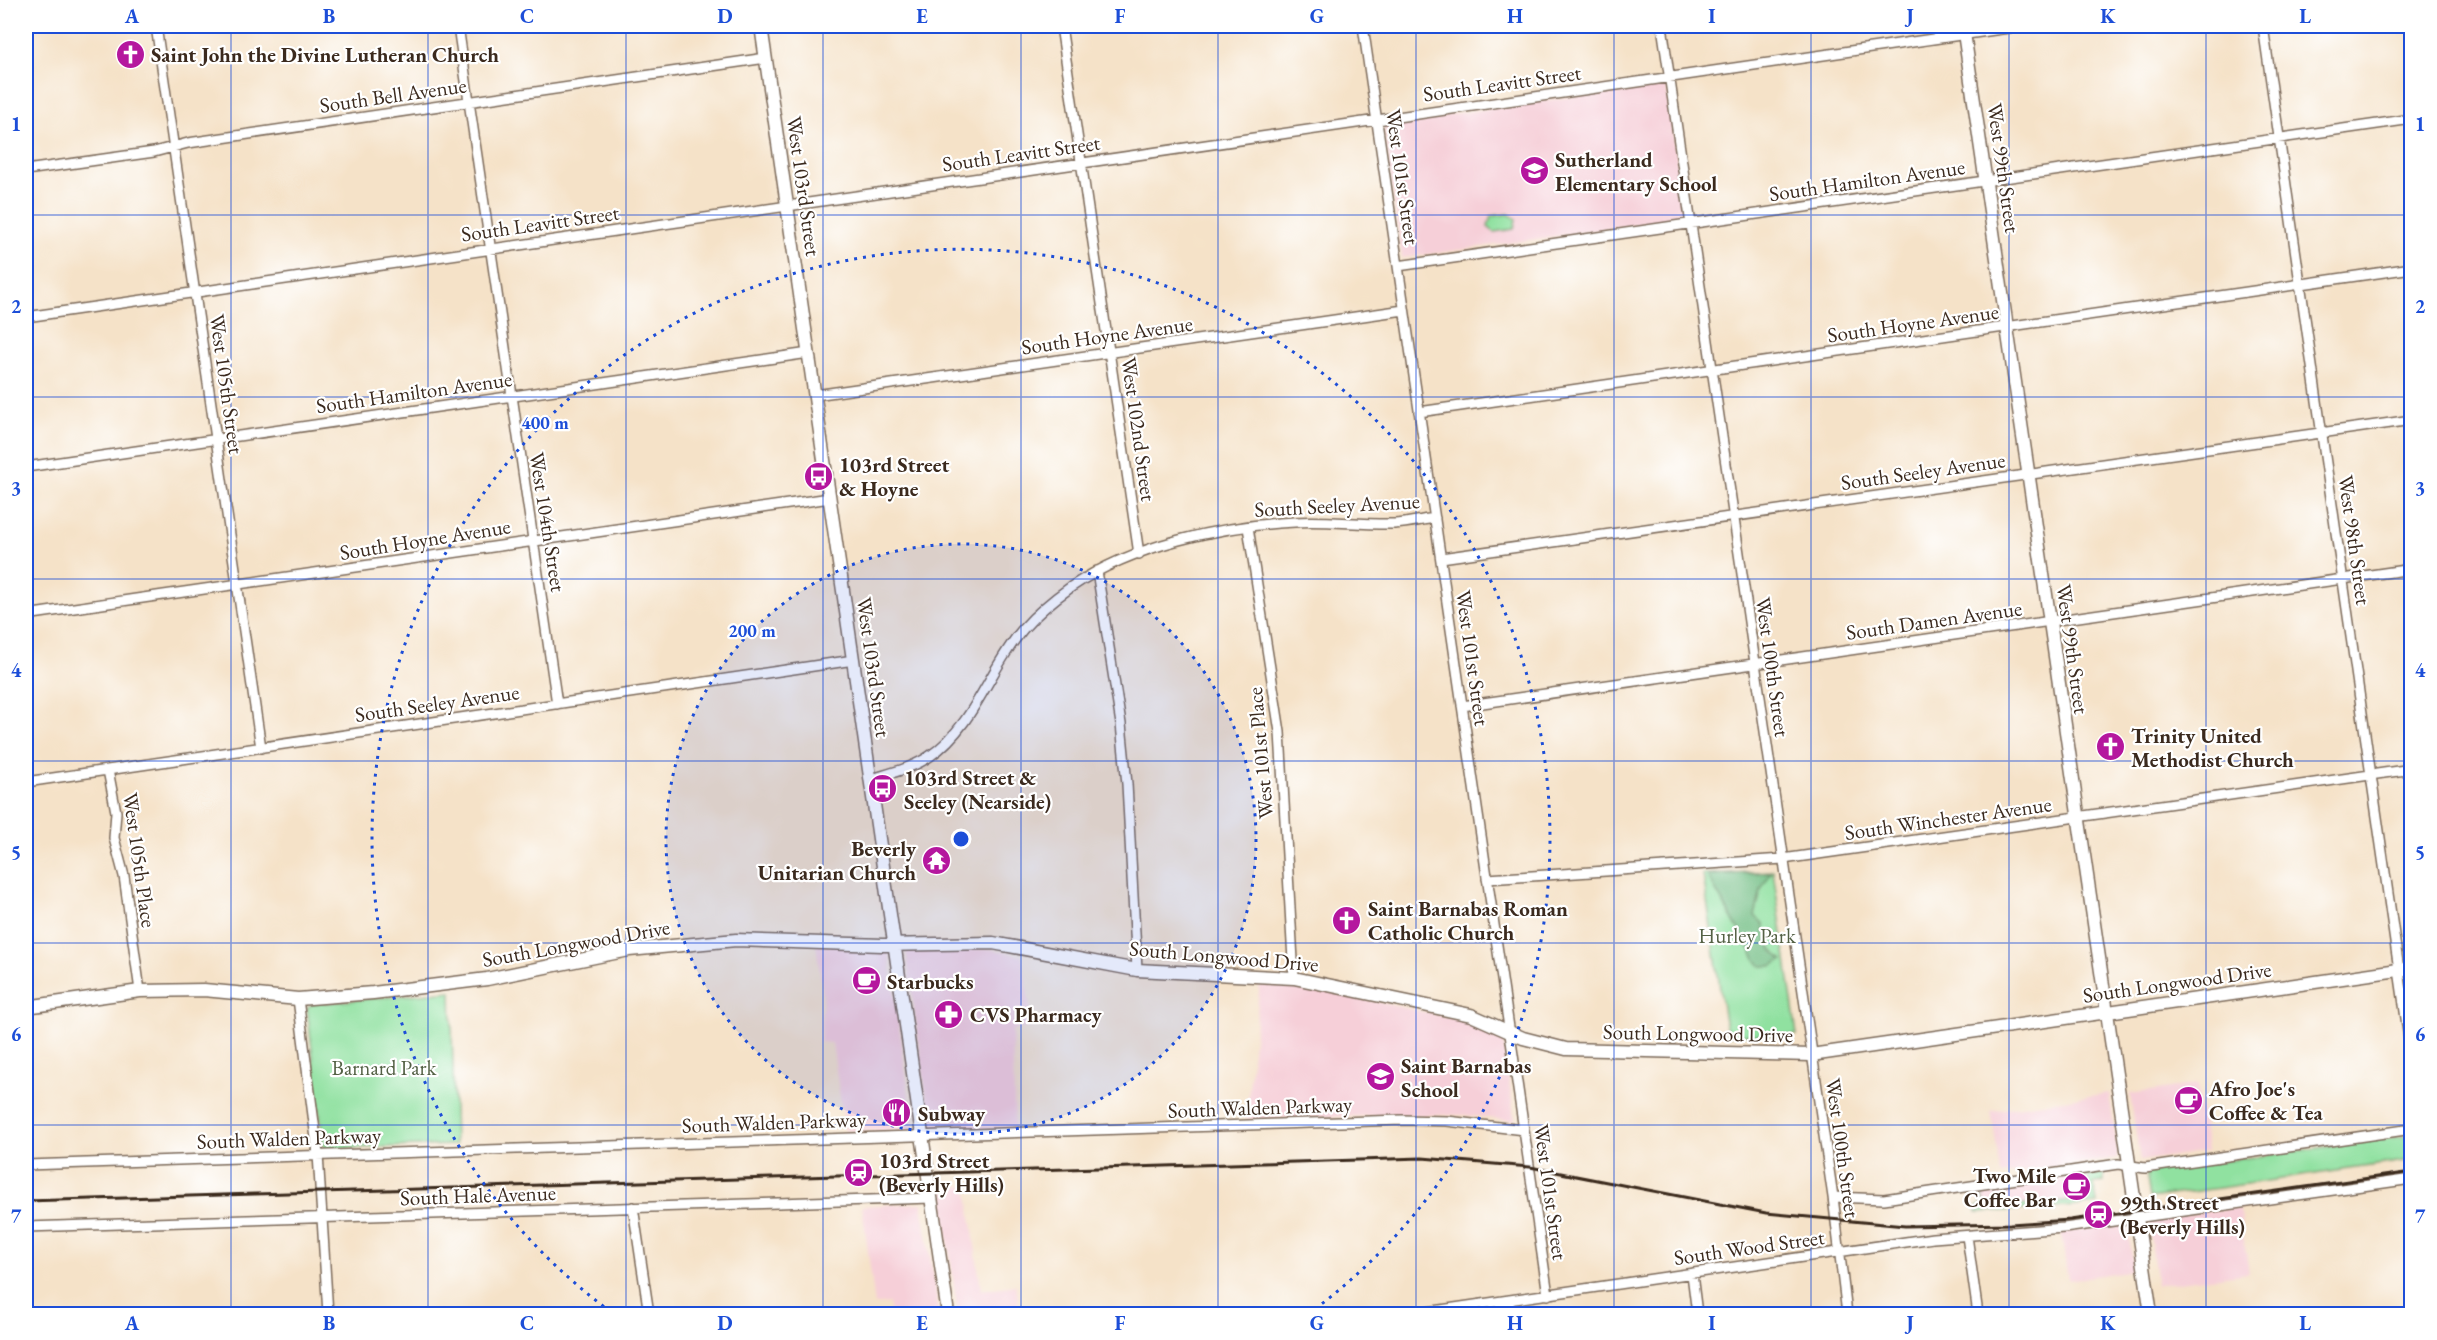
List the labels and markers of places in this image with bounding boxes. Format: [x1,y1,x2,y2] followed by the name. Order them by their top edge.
[114,38,146,70] church icon: Saint John the Divine Lutheran Church
[151,41,499,68] place label: Saint John the Divine Lutheran Church
[1555,146,1717,197] place label: Sutherland Elementary School
[1518,155,1550,187] school or university icon: Sutherland Elementary School
[839,451,950,502] place label: 103rd Street & Hoyne
[802,460,834,492] bus stop icon: 103rd Street & Hoyne
[2131,722,2294,773] place label: Trinity United Methodist Church
[2094,731,2126,763] church icon: Trinity United Methodist Church
[904,764,1051,815] place label: 103rd Street & Seeley (Nearside)
[867,773,899,805] bus stop icon: 103rd Street & Seeley (Nearside)
[951,829,971,849] centre of rings
[758,835,917,886] place label: Beverly Unitarian Church
[921,844,953,876] temple icon: Beverly Unitarian Church
[1368,895,1568,946] place label: Saint Barnabas Roman Catholic Church
[1331,904,1363,936] church icon: Saint Barnabas Roman Catholic Church
[850,965,882,997] cafe icon: Starbucks
[887,968,974,995] place label: Starbucks
[933,998,965,1030] pharmacy icon: CVS Pharmacy
[970,1001,1103,1028] place label: CVS Pharmacy
[1401,1052,1531,1103] place label: Saint Barnabas School
[1364,1061,1396,1093] school or university icon: Saint Barnabas School
[2208,1075,2323,1126] place label: Afro Joe's Coffee & Tea
[2172,1084,2204,1116] cafe icon: Afro Joe's Coffee & Tea
[881,1097,913,1129] restaurant icon: Subway
[918,1100,986,1127] place label: Subway
[879,1147,1004,1198] place label: 103rd Street (Beverly Hills)
[842,1156,874,1188] station icon: 103rd Street (Beverly Hills)
[1964,1162,2056,1213] place label: Two Mile Coffee Bar
[2061,1171,2093,1203] cafe icon: Two Mile Coffee Bar
[2120,1189,2245,1240] place label: 99th Street (Beverly Hills)
[2083,1198,2115,1230] station icon: 99th Street (Beverly Hills)

